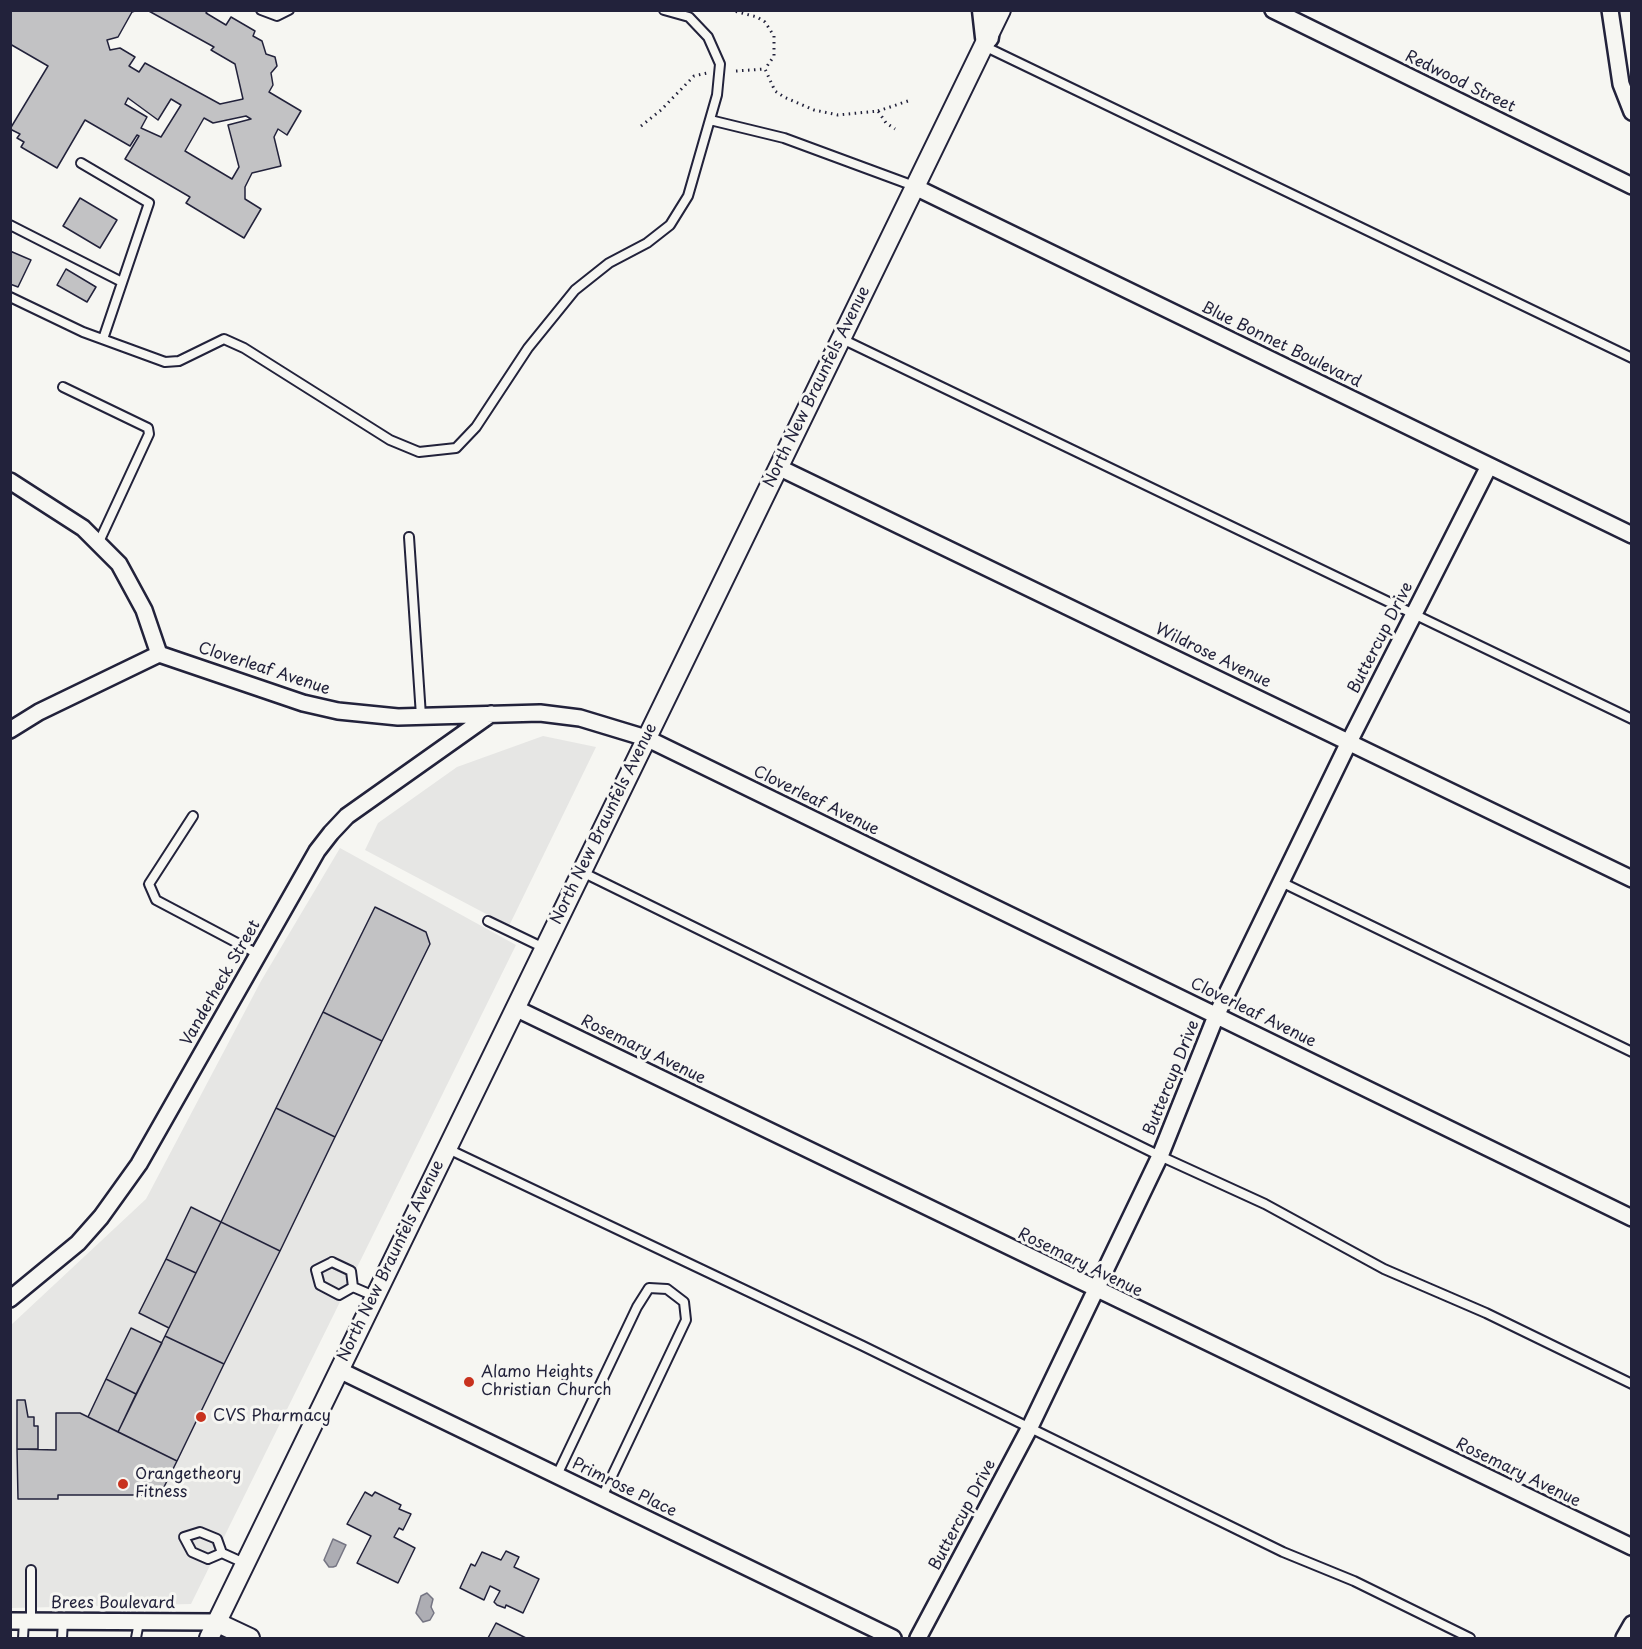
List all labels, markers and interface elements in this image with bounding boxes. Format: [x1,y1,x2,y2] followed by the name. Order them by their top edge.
[1402,47,1518,117] street label: Redwood Street
[760,283,874,491] street label: North New Braunfels Avenue
[1198,298,1364,392] street label: Blue Bonnet Boulevard
[1345,579,1417,697] street label: Buttercup Drive
[1152,620,1274,692] street label: Wildrose Avenue
[196,639,332,699] street label: Cloverleaf Avenue
[547,720,661,928] street label: North New Braunfels Avenue
[750,762,882,840] street label: Cloverleaf Avenue
[177,917,265,1049] street label: Vanderheck Street
[1187,974,1319,1052] street label: Cloverleaf Avenue
[578,1012,708,1088] street label: Rosemary Avenue
[1140,1018,1204,1138] street label: Buttercup Drive
[334,1157,448,1365] street label: North New Braunfels Avenue
[1015,1225,1145,1301] street label: Rosemary Avenue
[481,1363,611,1401] place label: Alamo Heights Christian Church
[462,1375,476,1389] marker: Alamo Heights Christian Church
[213,1407,331,1427] place label: CVS Pharmacy
[194,1410,208,1424] marker: CVS Pharmacy
[1453,1435,1583,1511] street label: Rosemary Avenue
[568,1454,680,1522] street label: Primrose Place
[926,1456,1000,1574] street label: Buttercup Drive
[135,1465,241,1503] place label: Orangetheory Fitness
[116,1477,130,1491] marker: Orangetheory Fitness
[51,1594,175,1614] street label: Brees Boulevard

